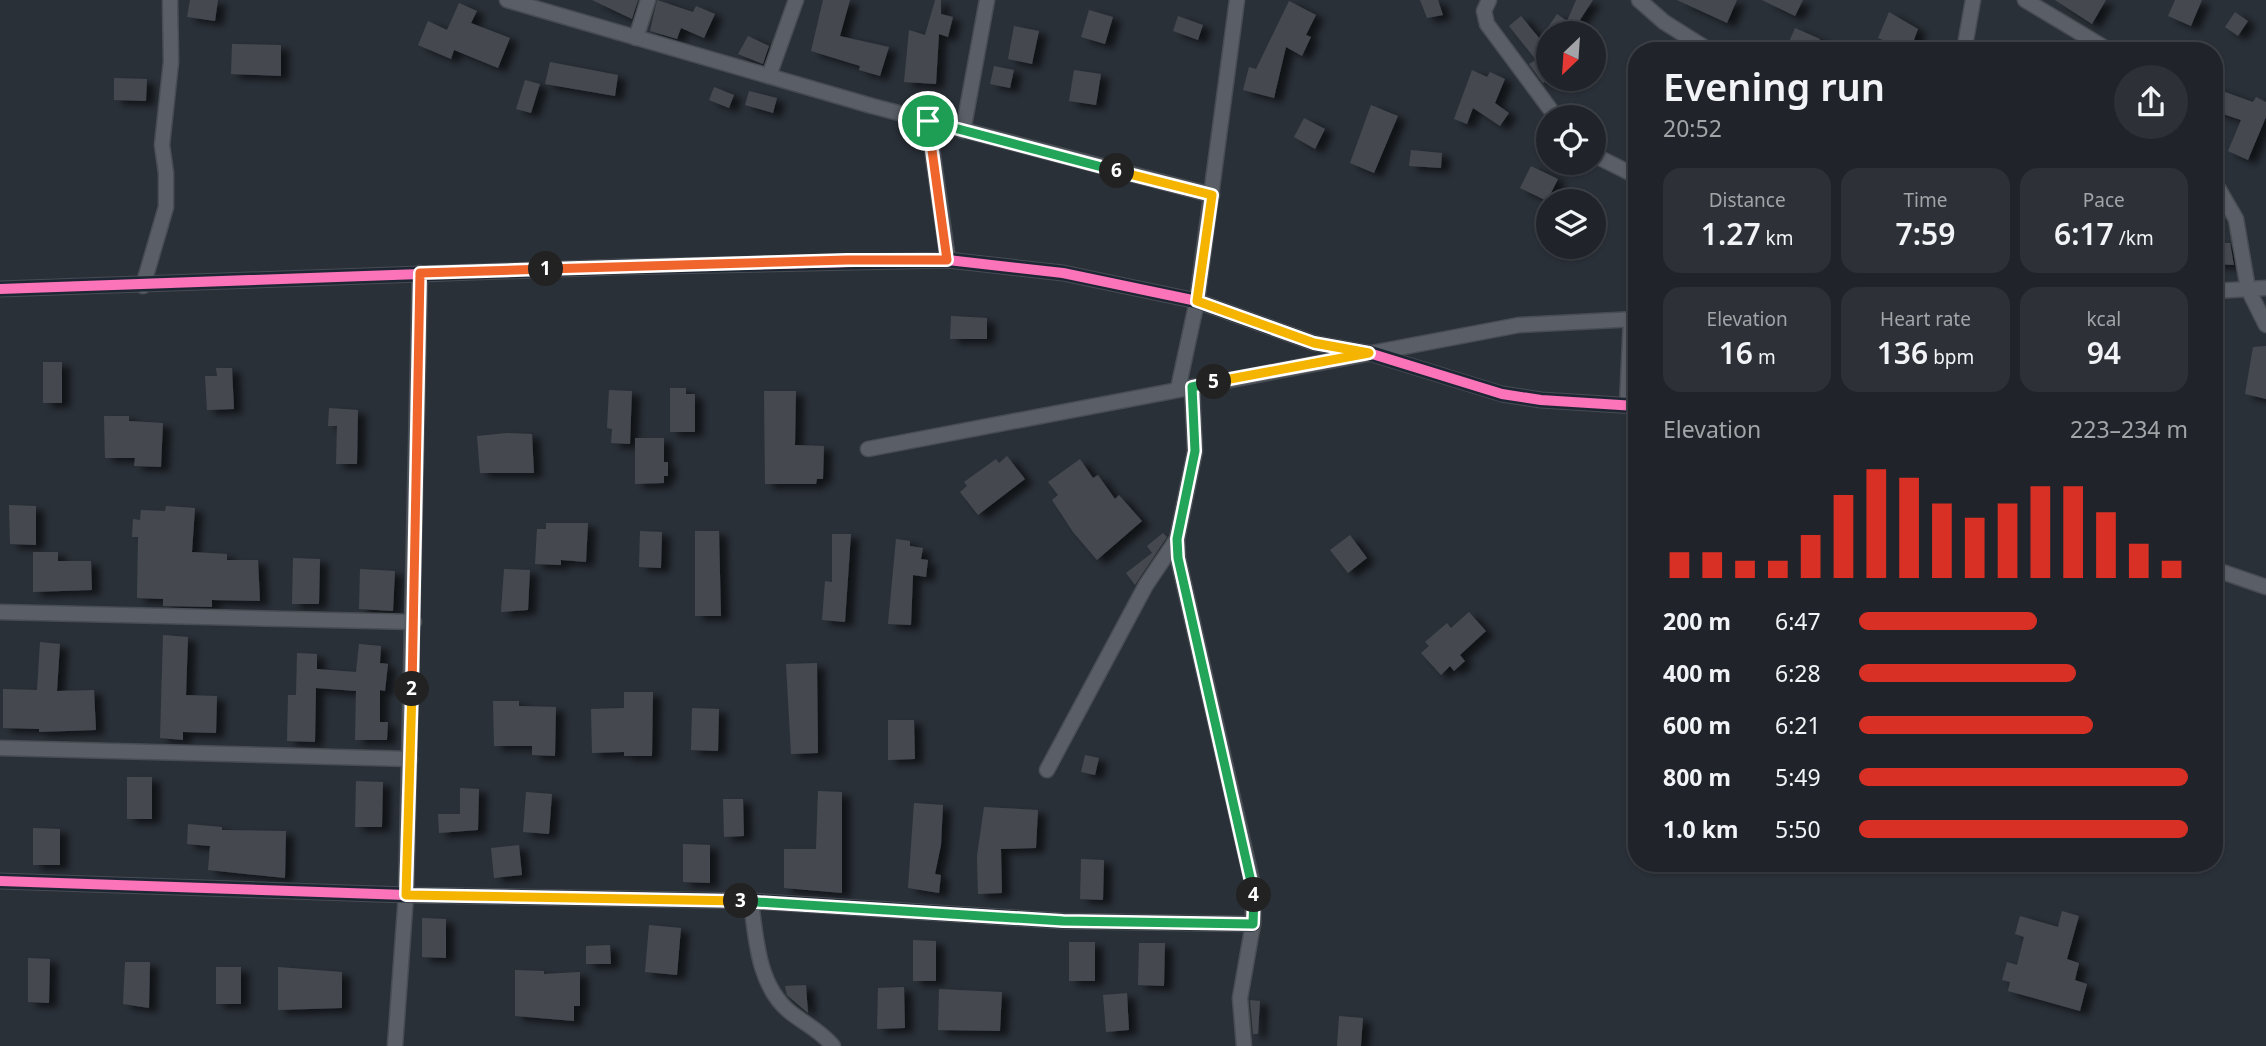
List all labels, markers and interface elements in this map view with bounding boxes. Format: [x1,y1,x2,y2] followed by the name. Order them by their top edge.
[1536,21,1606,91] north arrow
[1536,21,1606,259] map controls
[1663,60,1885,112] text: Evening run
[2114,65,2188,139] button: share
[898,91,958,151] pin
[909,102,947,140] icon: arrive
[1536,105,1606,175] button: locate
[1663,112,1722,144] text: 20:52
[1100,154,1134,188] pin: 6
[1111,157,1122,183] text: 6
[1709,187,1786,213] text: Distance
[1904,187,1947,213] text: Time
[2083,187,2125,213] text: Pace
[1536,189,1606,259] button: layers
[1701,213,1761,254] text: 1.27
[1896,213,1955,254] text: 7:59
[2054,213,2114,254] text: 6:17
[1761,225,1793,251] text: km
[2114,225,2154,251] text: /km
[528,252,564,286] pin: 1
[540,255,551,281] text: 1
[1707,306,1788,332] text: Elevation
[1880,306,1971,332] text: Heart rate
[2086,306,2121,332] text: kcal
[1719,332,1753,373] text: 16
[1877,332,1928,373] text: 136
[2087,332,2121,373] text: 94
[1753,344,1776,370] text: m
[1928,344,1974,370] text: bpm
[1196,364,1232,400] pin: 5
[1208,368,1219,394] text: 5
[1663,413,1761,445] text: Elevation
[2070,413,2188,445] text: 223–234 m
[1663,605,1731,637] text: 200 m
[1775,605,1821,637] text: 6:47
[1663,657,1731,689] text: 400 m
[1775,657,1821,689] text: 6:28
[394,672,430,706] pin: 2
[406,675,417,701] text: 2
[1663,709,1731,741] text: 600 m
[1775,709,1821,741] text: 6:21
[1663,761,1731,793] text: 800 m
[1775,761,1821,793] text: 5:49
[1663,813,1738,845] text: 1.0 km
[1775,813,1821,845] text: 5:50
[1236,878,1272,912] pin: 4
[1248,881,1259,907] text: 4
[724,884,758,918] pin: 3
[735,887,746,913] text: 3

